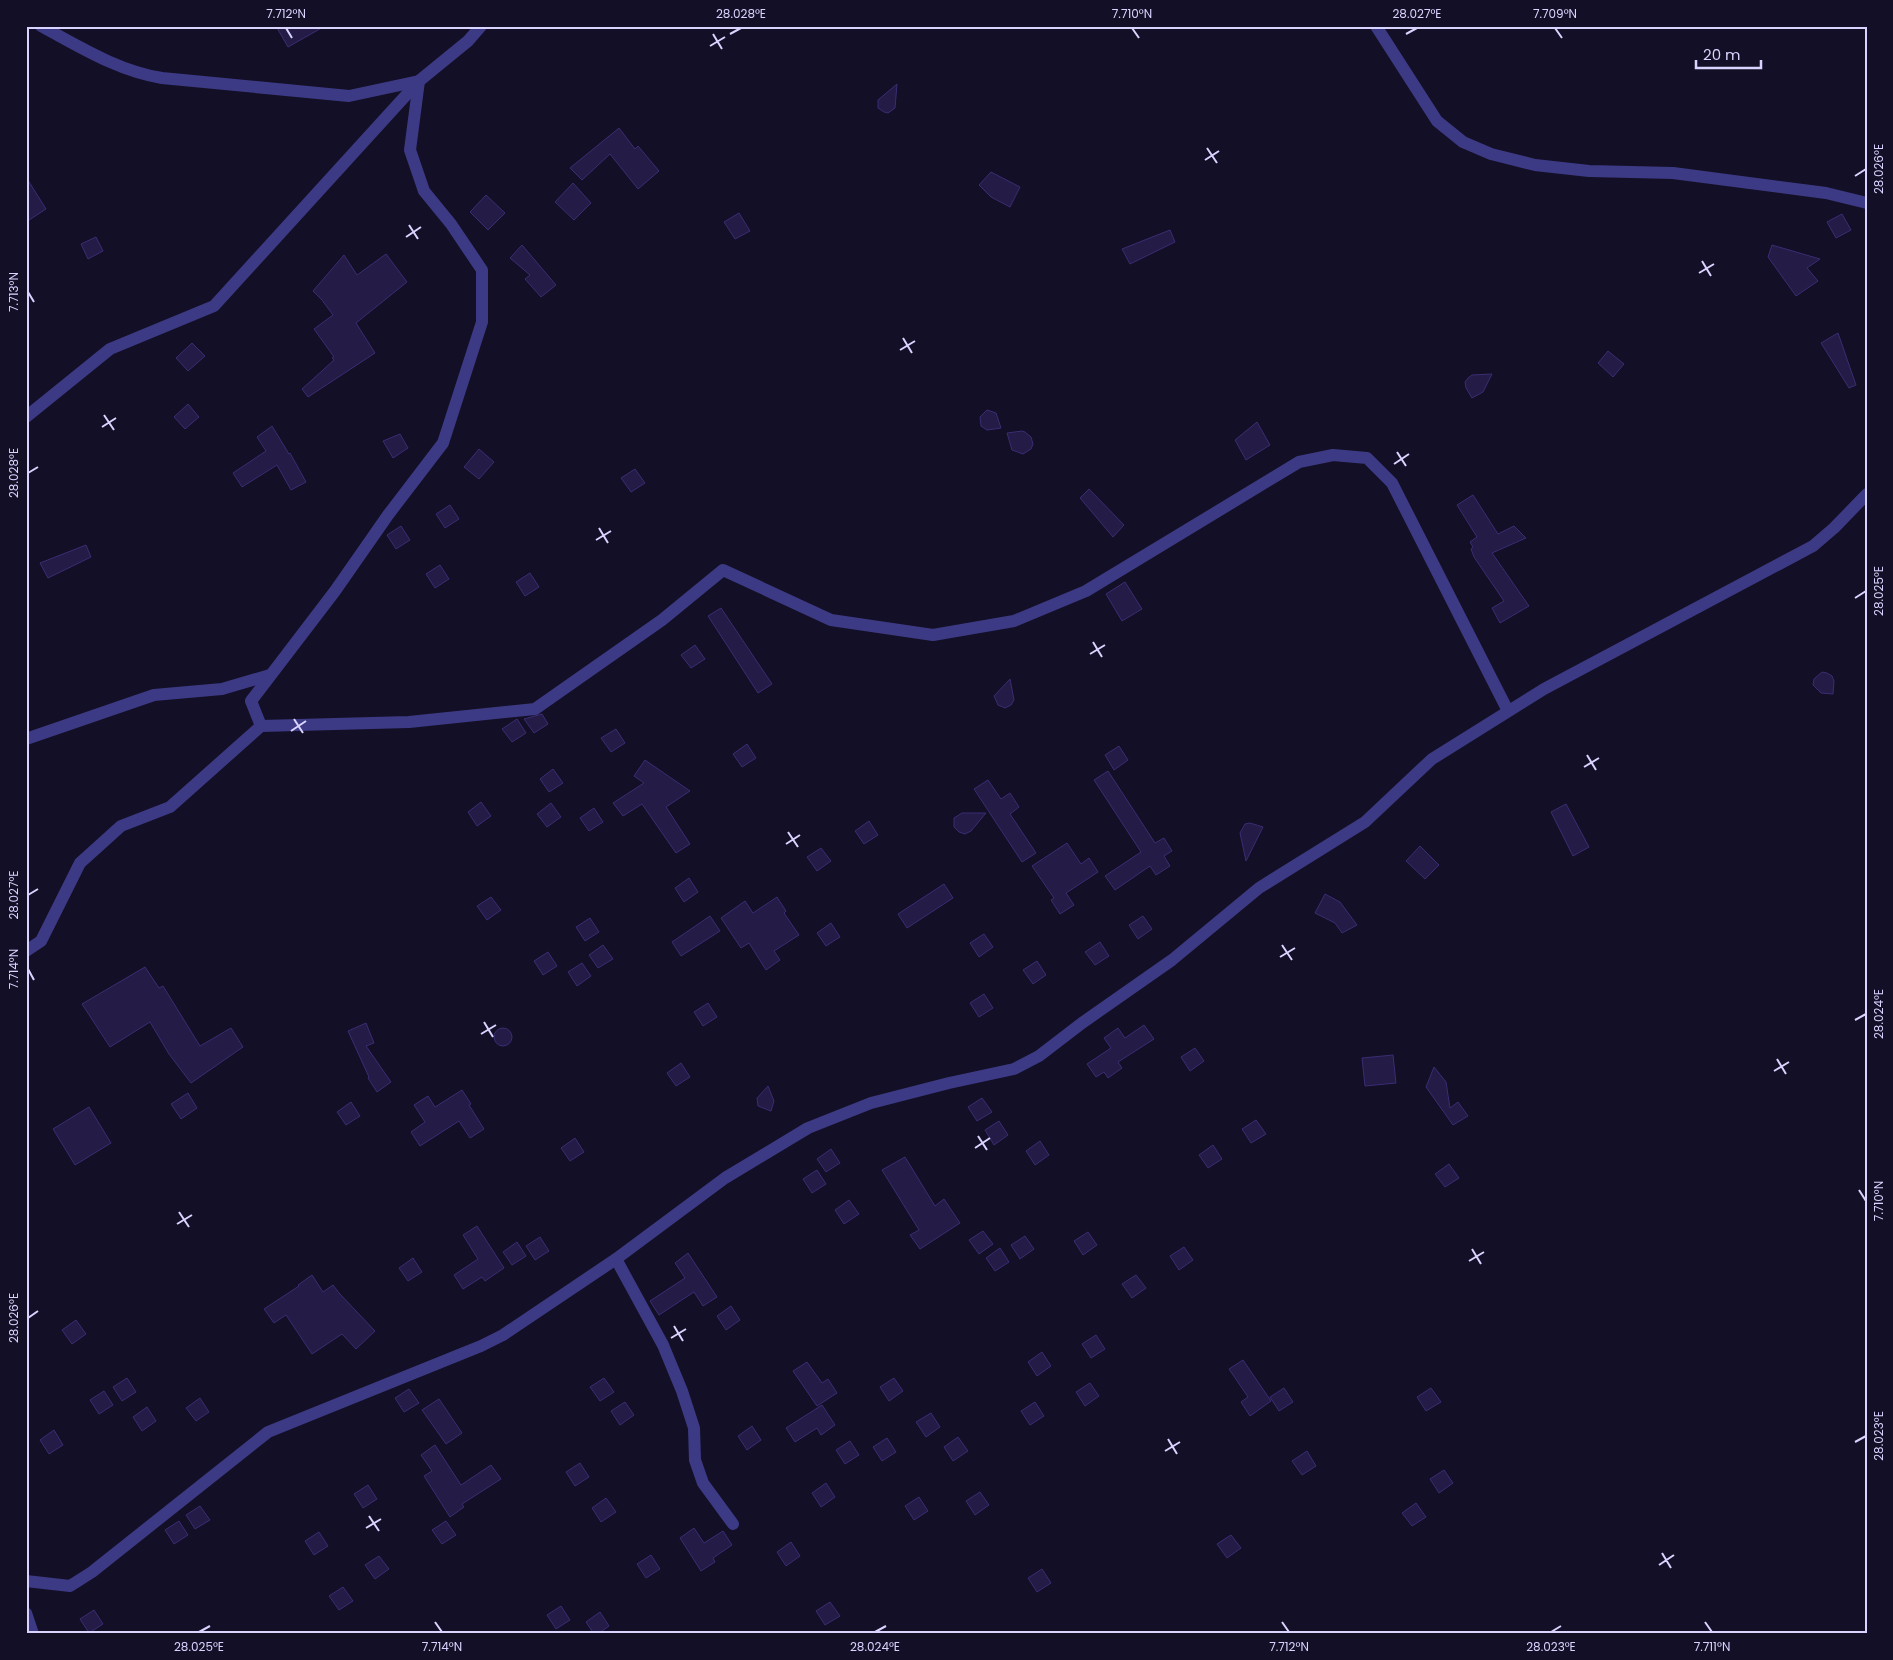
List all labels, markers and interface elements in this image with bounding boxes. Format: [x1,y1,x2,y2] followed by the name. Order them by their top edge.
[266,5,306,22] text: 7.712°N
[716,5,766,22] text: 28.028°E
[1112,5,1152,22] text: 7.710°N
[1392,5,1442,22] text: 28.027°E
[1533,5,1577,22] text: 7.709°N
[1696,38,1760,70] scale bar
[1703,44,1741,65] text: 20 m
[1870,144,1887,194] text: 28.026°E
[5,272,22,312] text: 7.713°N
[5,448,22,498] text: 28.028°E
[1870,566,1887,616] text: 28.025°E
[5,870,22,920] text: 28.027°E
[5,949,22,989] text: 7.714°N
[1870,989,1887,1039] text: 28.024°E
[1870,1181,1887,1221] text: 7.710°N
[5,1293,22,1343] text: 28.026°E
[1870,1411,1887,1461] text: 28.023°E
[174,1638,224,1655] text: 28.025°E
[422,1638,462,1655] text: 7.714°N
[850,1638,900,1655] text: 28.024°E
[1269,1638,1309,1655] text: 7.712°N
[1526,1638,1576,1655] text: 28.023°E
[1694,1638,1730,1655] text: 7.711°N

